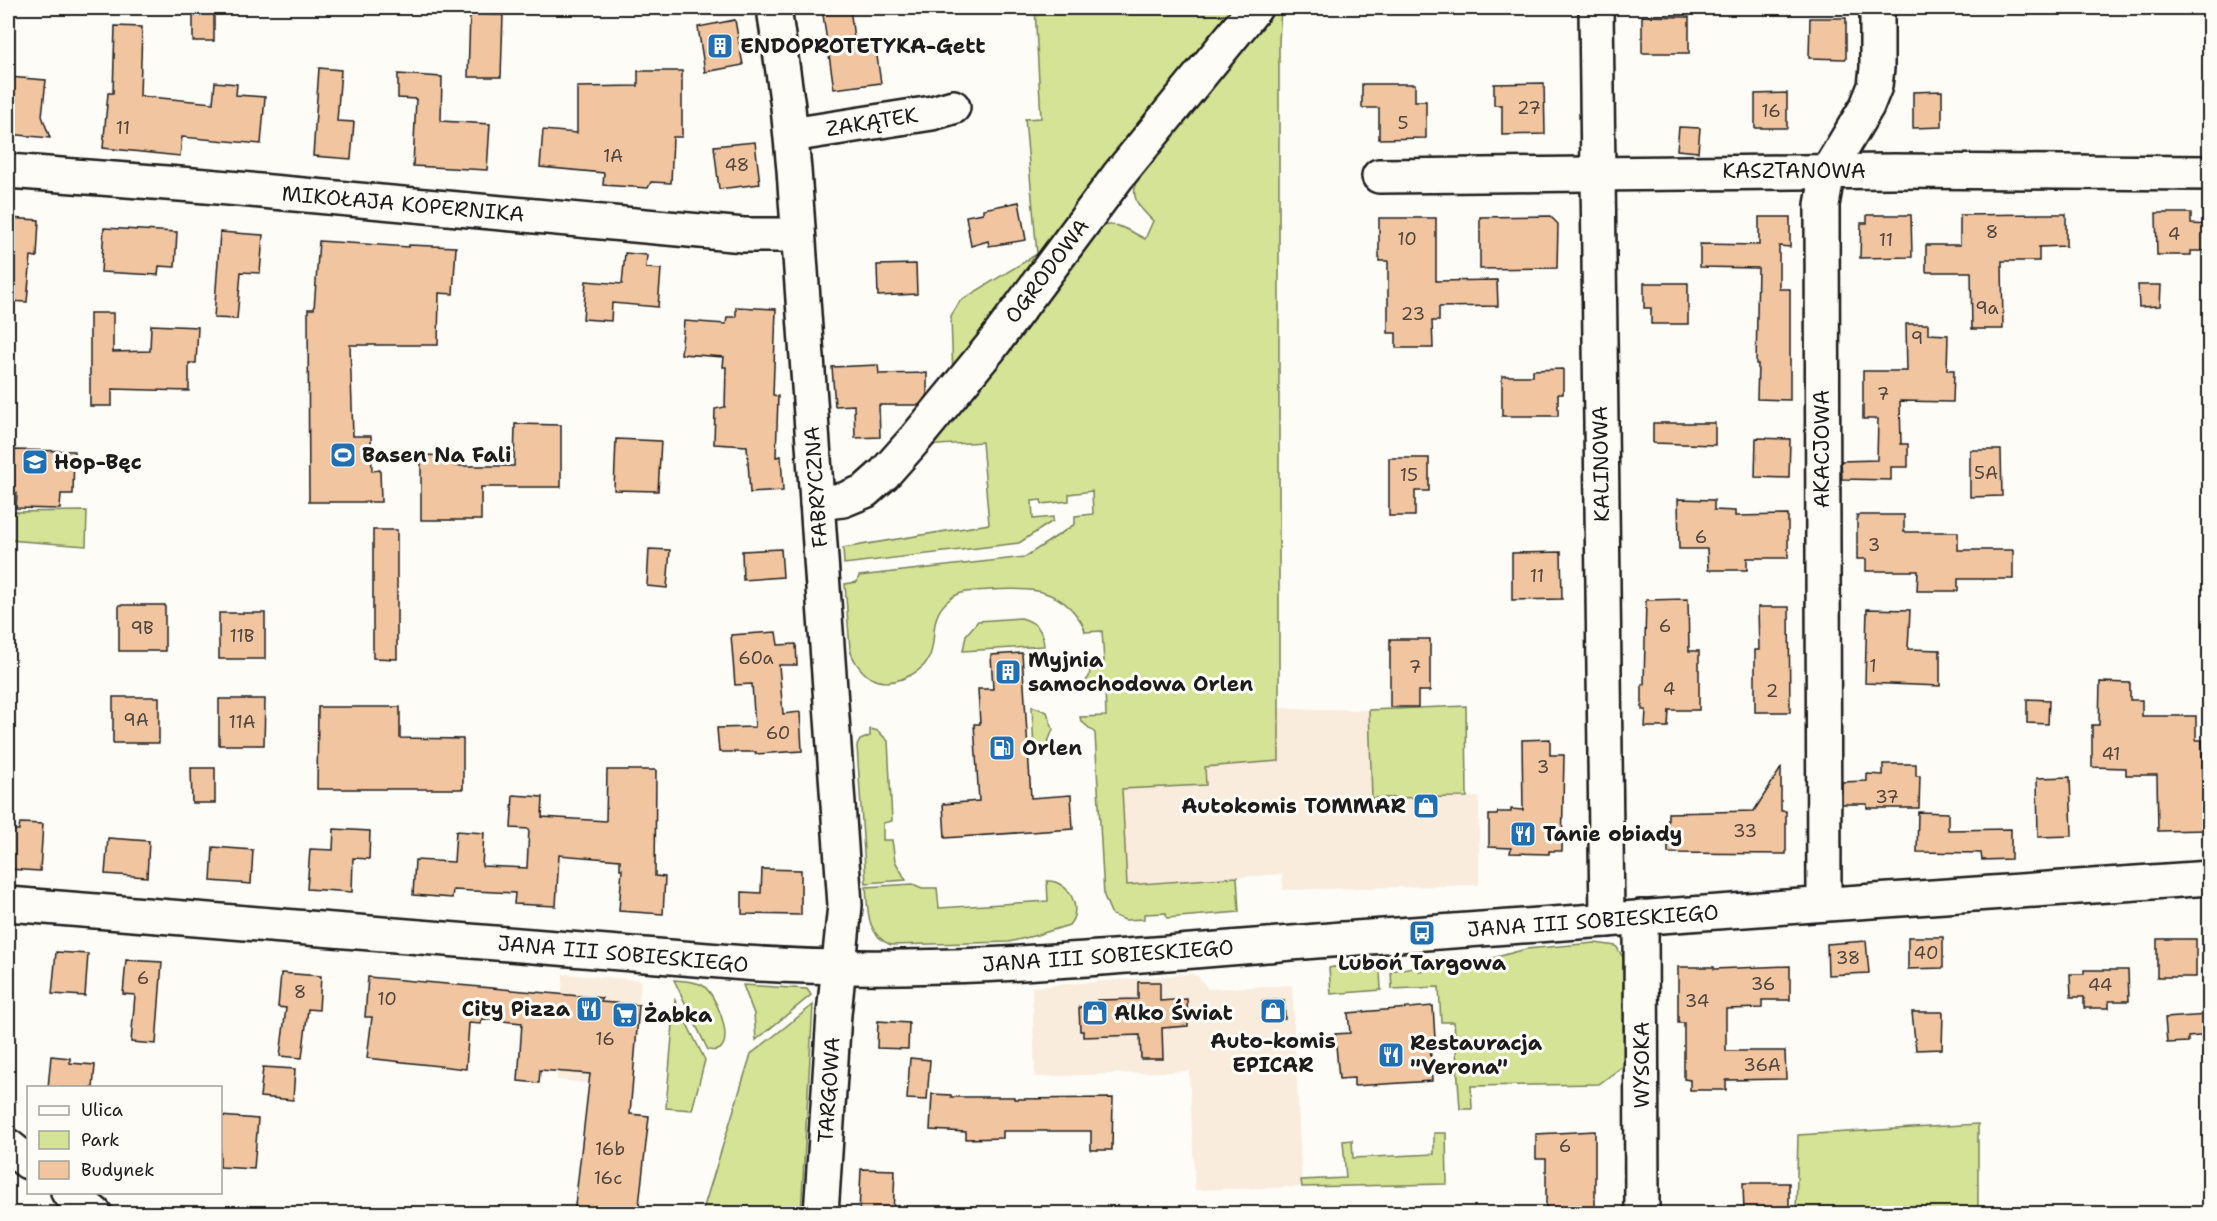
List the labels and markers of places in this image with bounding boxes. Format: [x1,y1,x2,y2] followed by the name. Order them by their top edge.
[705,31,735,61] building icon: ENDOPROTETYKA-Gett
[740,32,986,60] place label: ENDOPROTETYKA-Gett
[328,440,358,470] sports icon: Basen Na Fali
[362,441,511,469] place label: Basen Na Fali
[20,447,50,477] school or university icon: Hop-Bęc
[54,448,142,476] place label: Hop-Bęc
[1028,646,1253,698] place label: Myjnia samochodowa Orlen
[993,657,1023,687] building icon: Myjnia samochodowa Orlen
[987,733,1017,763] fuel station icon: Orlen
[1022,734,1082,762] place label: Orlen
[1411,791,1441,821] shop icon: Autokomis TOMMAR
[1181,792,1406,820] place label: Autokomis TOMMAR
[1508,819,1538,849] restaurant icon: Tanie obiady
[1543,820,1682,848] place label: Tanie obiady
[1407,918,1437,948] bus stop icon: Luboń Targowa
[1338,949,1507,977] place label: Luboń Targowa
[574,994,604,1024] restaurant icon: City Pizza
[461,995,571,1023] place label: City Pizza
[1258,996,1288,1026] shop icon: Auto-komis EPICAR
[1080,998,1110,1028] shop icon: Alko Świat
[1114,998,1233,1027] place label: Alko Świat
[610,1000,640,1030] supermarket icon: Żabka
[644,1001,713,1029] place label: Żabka
[1210,1027,1336,1079] place label: Auto-komis EPICAR
[1410,1029,1543,1081] place label: Restauracja "Verona"
[1376,1040,1406,1070] restaurant icon: Restauracja "Verona"

